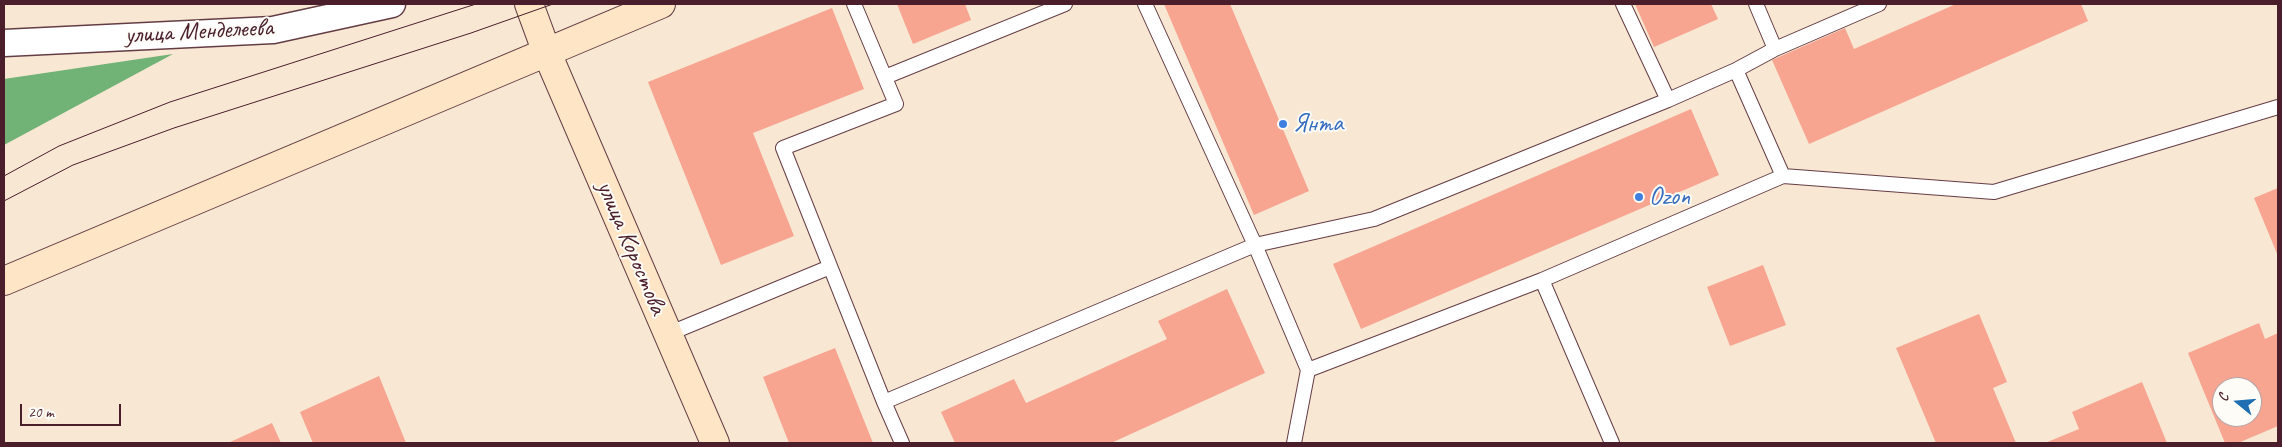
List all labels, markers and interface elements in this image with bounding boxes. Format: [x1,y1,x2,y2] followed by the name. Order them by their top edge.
[124,13,274,51] street label: улица Менделеева
[1293,109,1343,139] place label: Янта
[1277,118,1289,130] marker: Янта
[589,177,673,319] street label: улица Коростова
[1649,182,1690,212] place label: Ozon
[1633,191,1645,203] marker: Ozon
[2212,377,2262,427] north arrow
[2214,392,2232,404] text: С
[22,394,124,426] scale bar
[28,403,54,422] text: 20 m

